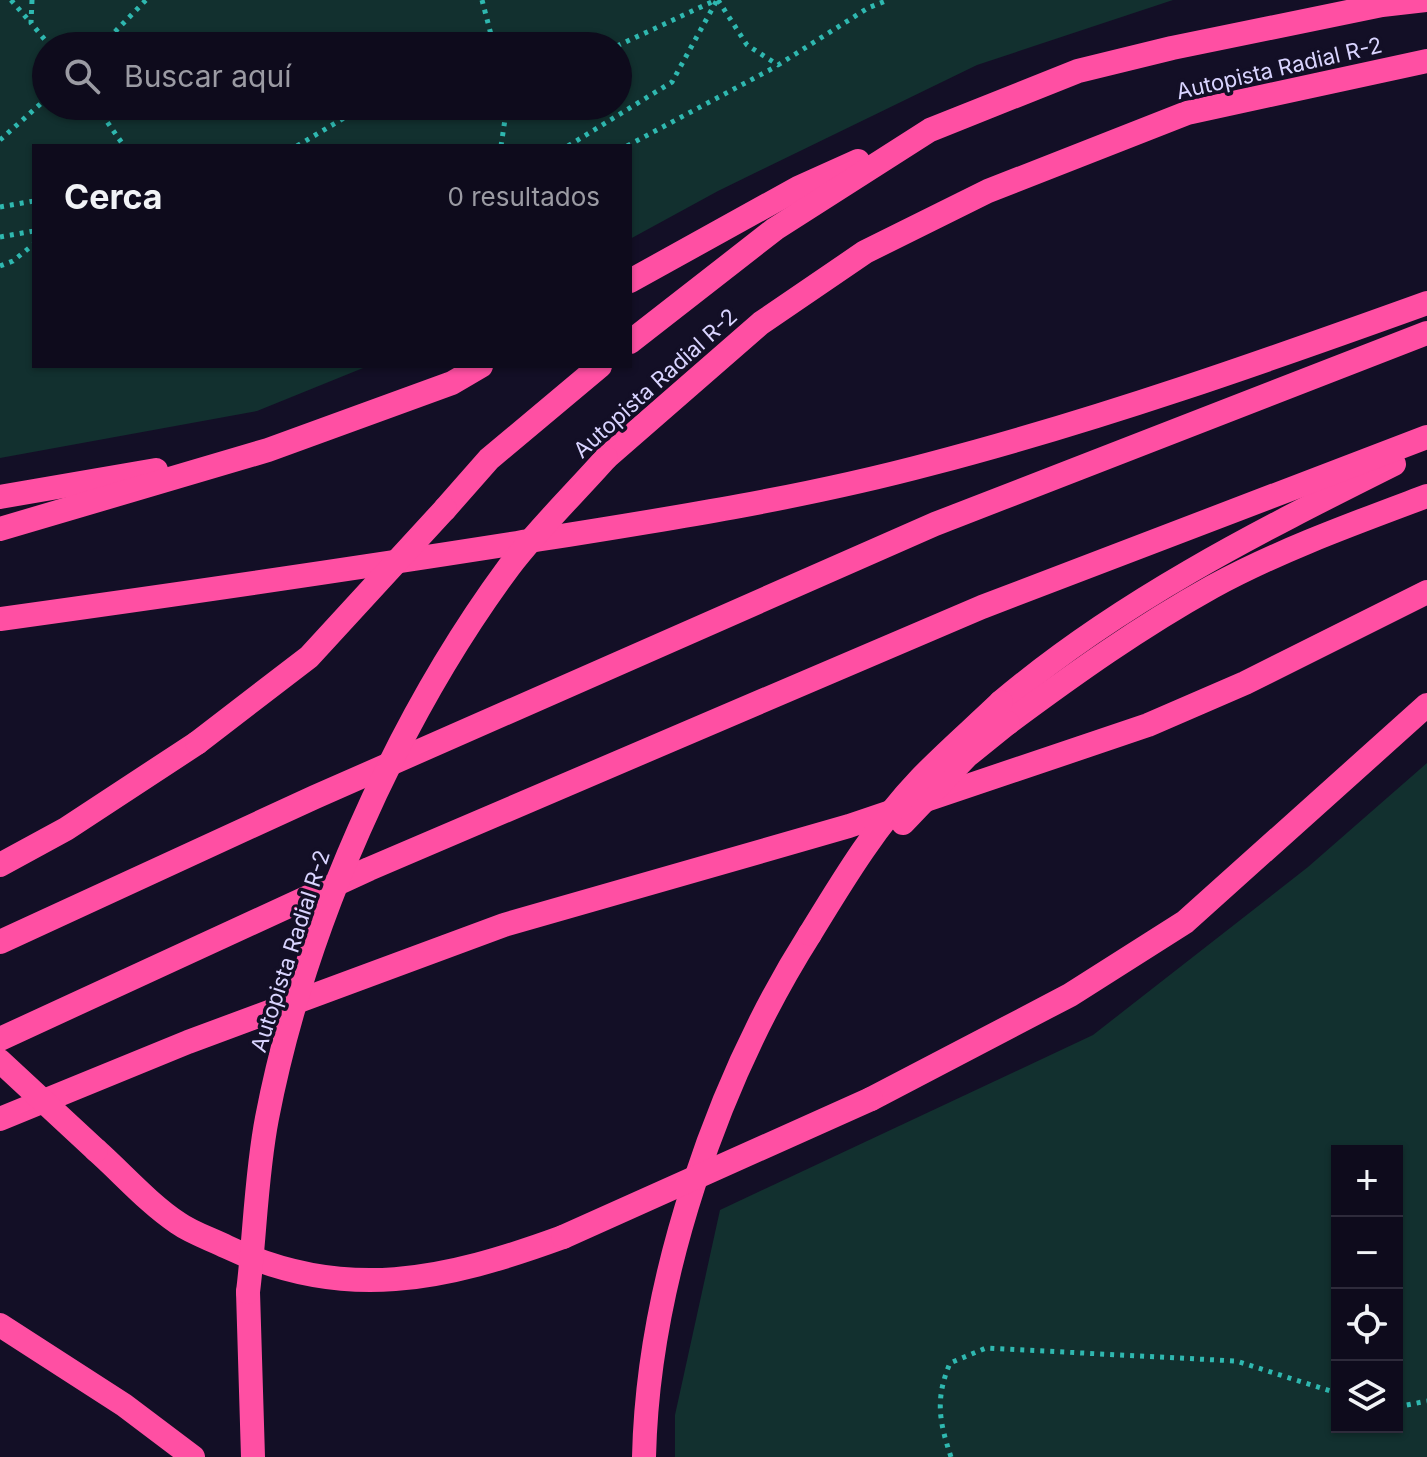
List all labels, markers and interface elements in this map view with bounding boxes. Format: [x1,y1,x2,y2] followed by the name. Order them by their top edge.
[32,32,632,120] search box
[1173,32,1385,104] street label: Autopista Radial R-2
[60,54,104,98] icon: search
[124,58,291,94] text: Buscar aquí
[64,176,163,217] text: Cerca
[448,181,600,212] text: 0 resultados
[568,303,742,463] street label: Autopista Radial R-2
[245,847,335,1055] street label: Autopista Radial R-2
[1331,1145,1403,1433] map controls
[1331,1145,1403,1217] button: +
[1331,1217,1403,1289] button: −
[1331,1289,1403,1361] button: locate
[1331,1361,1403,1433] button: layers

